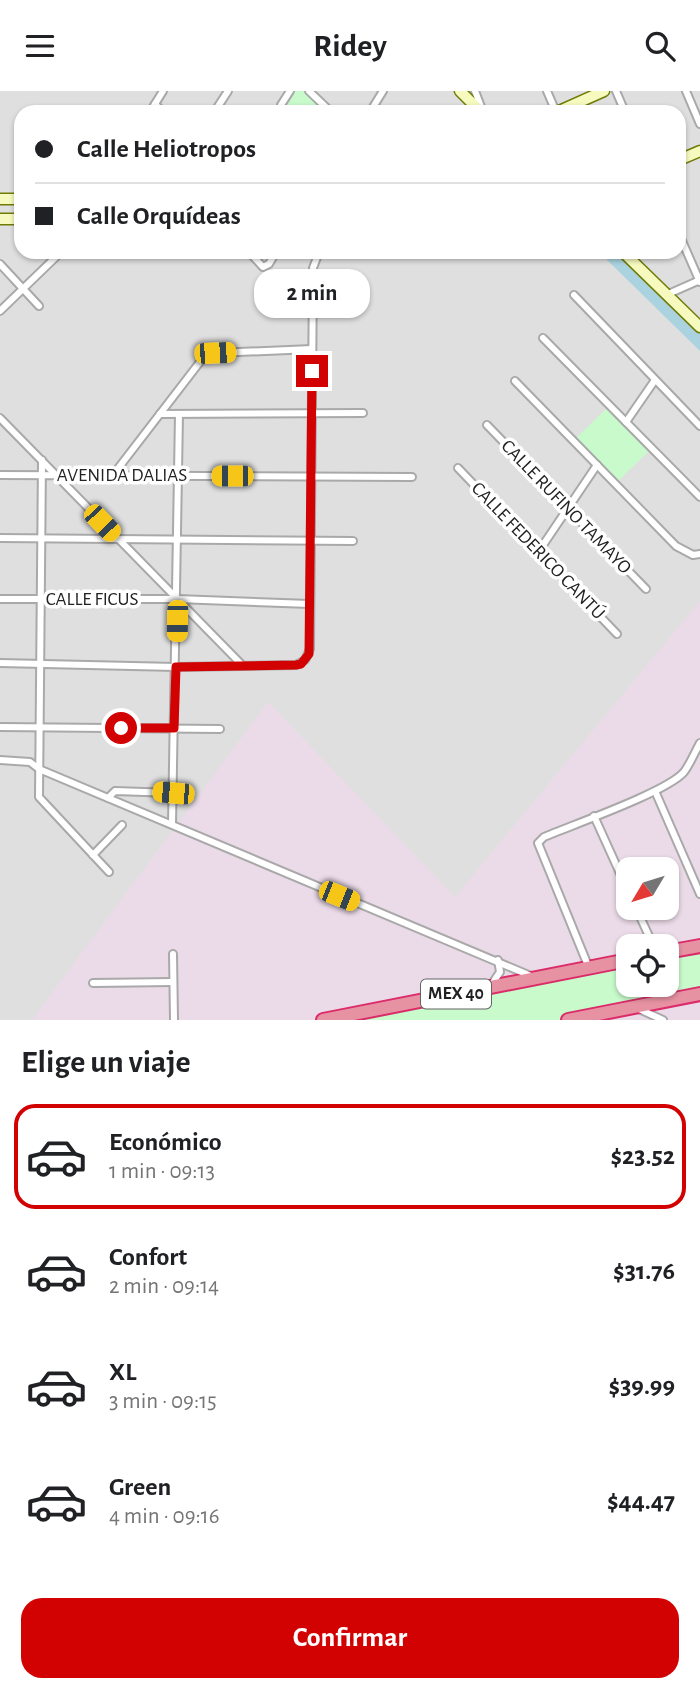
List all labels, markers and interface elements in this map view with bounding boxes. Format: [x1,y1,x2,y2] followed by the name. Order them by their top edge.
[21,27,59,65] icon: menu
[641,27,679,65] icon: search
[313,30,387,62] text: Ridey
[77,136,256,162] text: Calle Heliotropos
[77,203,241,229] text: Calle Orquídeas
[254,269,370,319] callout: 2 min
[286,282,338,305] text: 2 min
[194,342,237,364] car
[296,355,328,387] route end
[497,436,635,578] street label: CALLE RUFINO TAMAYO
[57,466,187,485] street label: AVENIDA DALIAS
[212,466,254,487] car
[468,477,610,623] street label: CALLE FEDERICO CANTÚ
[80,501,125,545] car
[46,590,138,609] street label: CALLE FICUS
[167,600,188,642] car
[105,712,137,744] route start
[152,781,195,805] car
[616,857,679,921] north arrow
[616,857,679,997] map controls
[316,878,363,914] car
[616,934,679,997] button: locate
[421,979,491,1009] road number: MEX 40
[21,1046,191,1078] text: Elige un viaje
[25,1125,88,1188] icon: car
[109,1129,222,1155] text: Económico
[610,1143,675,1169] text: $23.52
[109,1160,215,1183] text: 1 min · 09:13
[25,1240,88,1303] icon: car
[109,1244,187,1270] text: Confort
[613,1258,675,1284] text: $31.76
[109,1275,219,1298] text: 2 min · 09:14
[25,1355,88,1418] icon: car
[109,1359,136,1385] text: XL
[608,1373,675,1399] text: $39.99
[109,1390,217,1413] text: 3 min · 09:15
[25,1470,88,1533] icon: car
[109,1474,171,1500] text: Green
[607,1488,675,1514] text: $44.47
[109,1505,220,1528] text: 4 min · 09:16
[21,1598,679,1678] button: Confirmar

